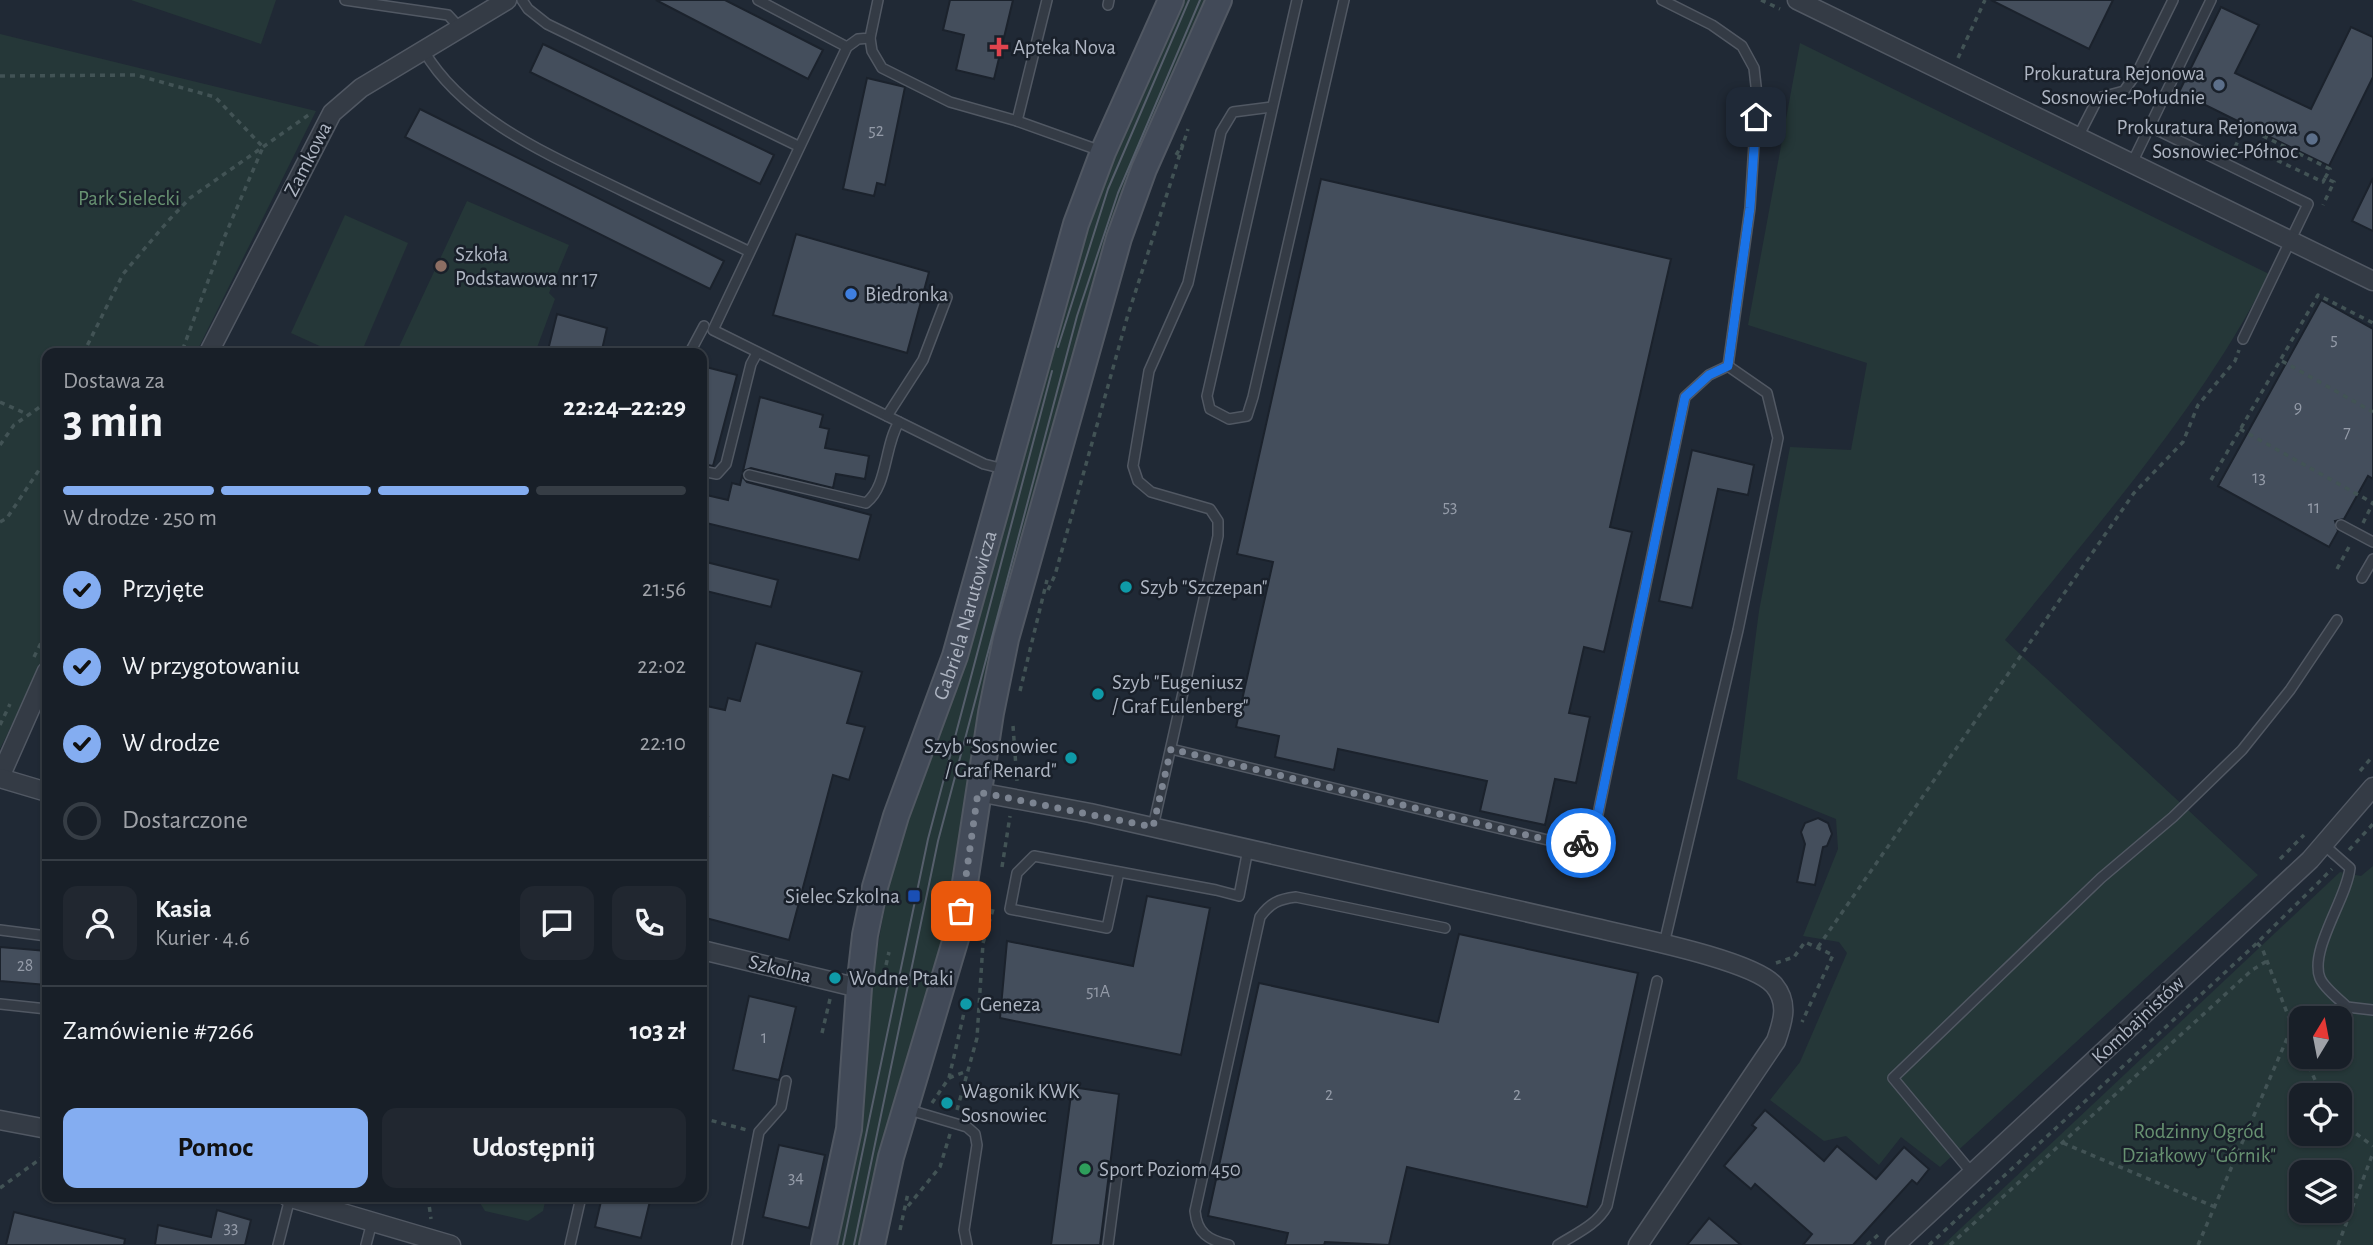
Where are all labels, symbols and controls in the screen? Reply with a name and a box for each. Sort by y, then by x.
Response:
place label: Apteka Nova [1013,37,1116,58]
marker: Apteka Nova [991,39,1007,55]
place label: Prokuratura Rejonowa Sosnowiec-Południe [2023,63,2205,108]
marker: Prokuratura Rejonowa Sosnowiec-Południe [2211,77,2227,93]
pin [1726,87,1786,147]
icon: home [1737,98,1775,136]
place label: Prokuratura Rejonowa Sosnowiec-Północ [2116,117,2298,162]
street label: Zamkowa [280,118,336,199]
house number: 52 [868,122,884,140]
marker: Prokuratura Rejonowa Sosnowiec-Północ [2304,131,2320,147]
park label: Park Sielecki [78,188,180,209]
place label: Szkoła Podstawowa nr 17 [455,244,598,289]
marker: Szkoła Podstawowa nr 17 [433,258,449,274]
place label: Biedronka [865,284,949,305]
marker: Biedronka [843,286,859,302]
house number: 5 [2330,331,2338,349]
text: Dostawa za [63,370,165,393]
text: 22:24–22:29 [563,394,686,420]
text: 3 min [63,399,163,445]
house number: 9 [2294,399,2302,417]
house number: 7 [2343,424,2351,442]
house number: 13 [2252,469,2266,487]
house number: 53 [1443,498,1457,516]
house number: 11 [2308,499,2320,517]
text: W drodze · 250 m [63,507,217,530]
street label: Gabriela Narutowicza [929,528,1000,703]
icon: check [63,571,101,609]
text: Przyjęte [122,576,204,602]
place label: Szyb "Szczepan" [1140,577,1268,598]
text: 21:56 [642,578,686,601]
marker: Szyb "Szczepan" [1118,579,1134,595]
icon: check [63,648,101,686]
text: W przygotowaniu [122,653,300,679]
text: 22:02 [637,655,686,678]
place label: Szyb "Eugeniusz / Graf Eulenberg" [1112,672,1249,717]
marker: Szyb "Eugeniusz / Graf Eulenberg" [1090,686,1106,702]
icon: check [63,725,101,763]
text: W drodze [122,730,220,756]
text: 22:10 [640,732,686,755]
place label: Szyb "Sosnowiec / Graf Renard" [924,736,1057,781]
marker: Szyb "Sosnowiec / Graf Renard" [1063,750,1079,766]
text: Dostarczone [122,807,248,833]
courier [1546,808,1616,878]
icon: bike [1562,824,1600,862]
pin [931,881,991,941]
button: person [63,886,137,960]
button: chat [520,886,594,960]
button: phone [612,886,686,960]
place label: Sielec Szkolna [785,886,900,907]
marker: Sielec Szkolna [906,888,922,904]
icon: bag [942,892,980,930]
text: Kasia [155,896,212,922]
text: Kurier · 4.6 [155,927,250,950]
street label: Szkolna [746,951,814,987]
house number: 28 [17,957,33,975]
place label: Wodne Ptaki [849,968,954,989]
marker: Wodne Ptaki [827,970,843,986]
street label: Kombajnistów [2088,972,2188,1068]
house number: 51A [1086,983,1111,1001]
place label: Geneza [980,994,1041,1015]
marker: Geneza [958,996,974,1012]
north arrow [2289,1006,2352,1069]
map controls [2289,1006,2352,1223]
text: Zamówienie #7266 [63,1018,254,1044]
text: 103 zł [629,1018,686,1044]
house number: 1 [761,1029,767,1047]
place label: Wagonik KWK Sosnowiec [961,1081,1080,1126]
button: locate [2289,1083,2352,1146]
house number: 2 [1325,1086,1333,1104]
house number: 2 [1513,1086,1521,1104]
marker: Wagonik KWK Sosnowiec [939,1095,955,1111]
button: Pomoc [63,1108,368,1188]
button: Udostępnij [382,1108,686,1188]
park label: Rodzinny Ogród Działkowy "Górnik" [2122,1121,2276,1166]
place label: Sport Poziom 450 [1099,1159,1241,1180]
button: layers [2289,1160,2352,1223]
marker: Sport Poziom 450 [1077,1161,1093,1177]
house number: 34 [788,1169,804,1187]
house number: 33 [224,1219,238,1237]

